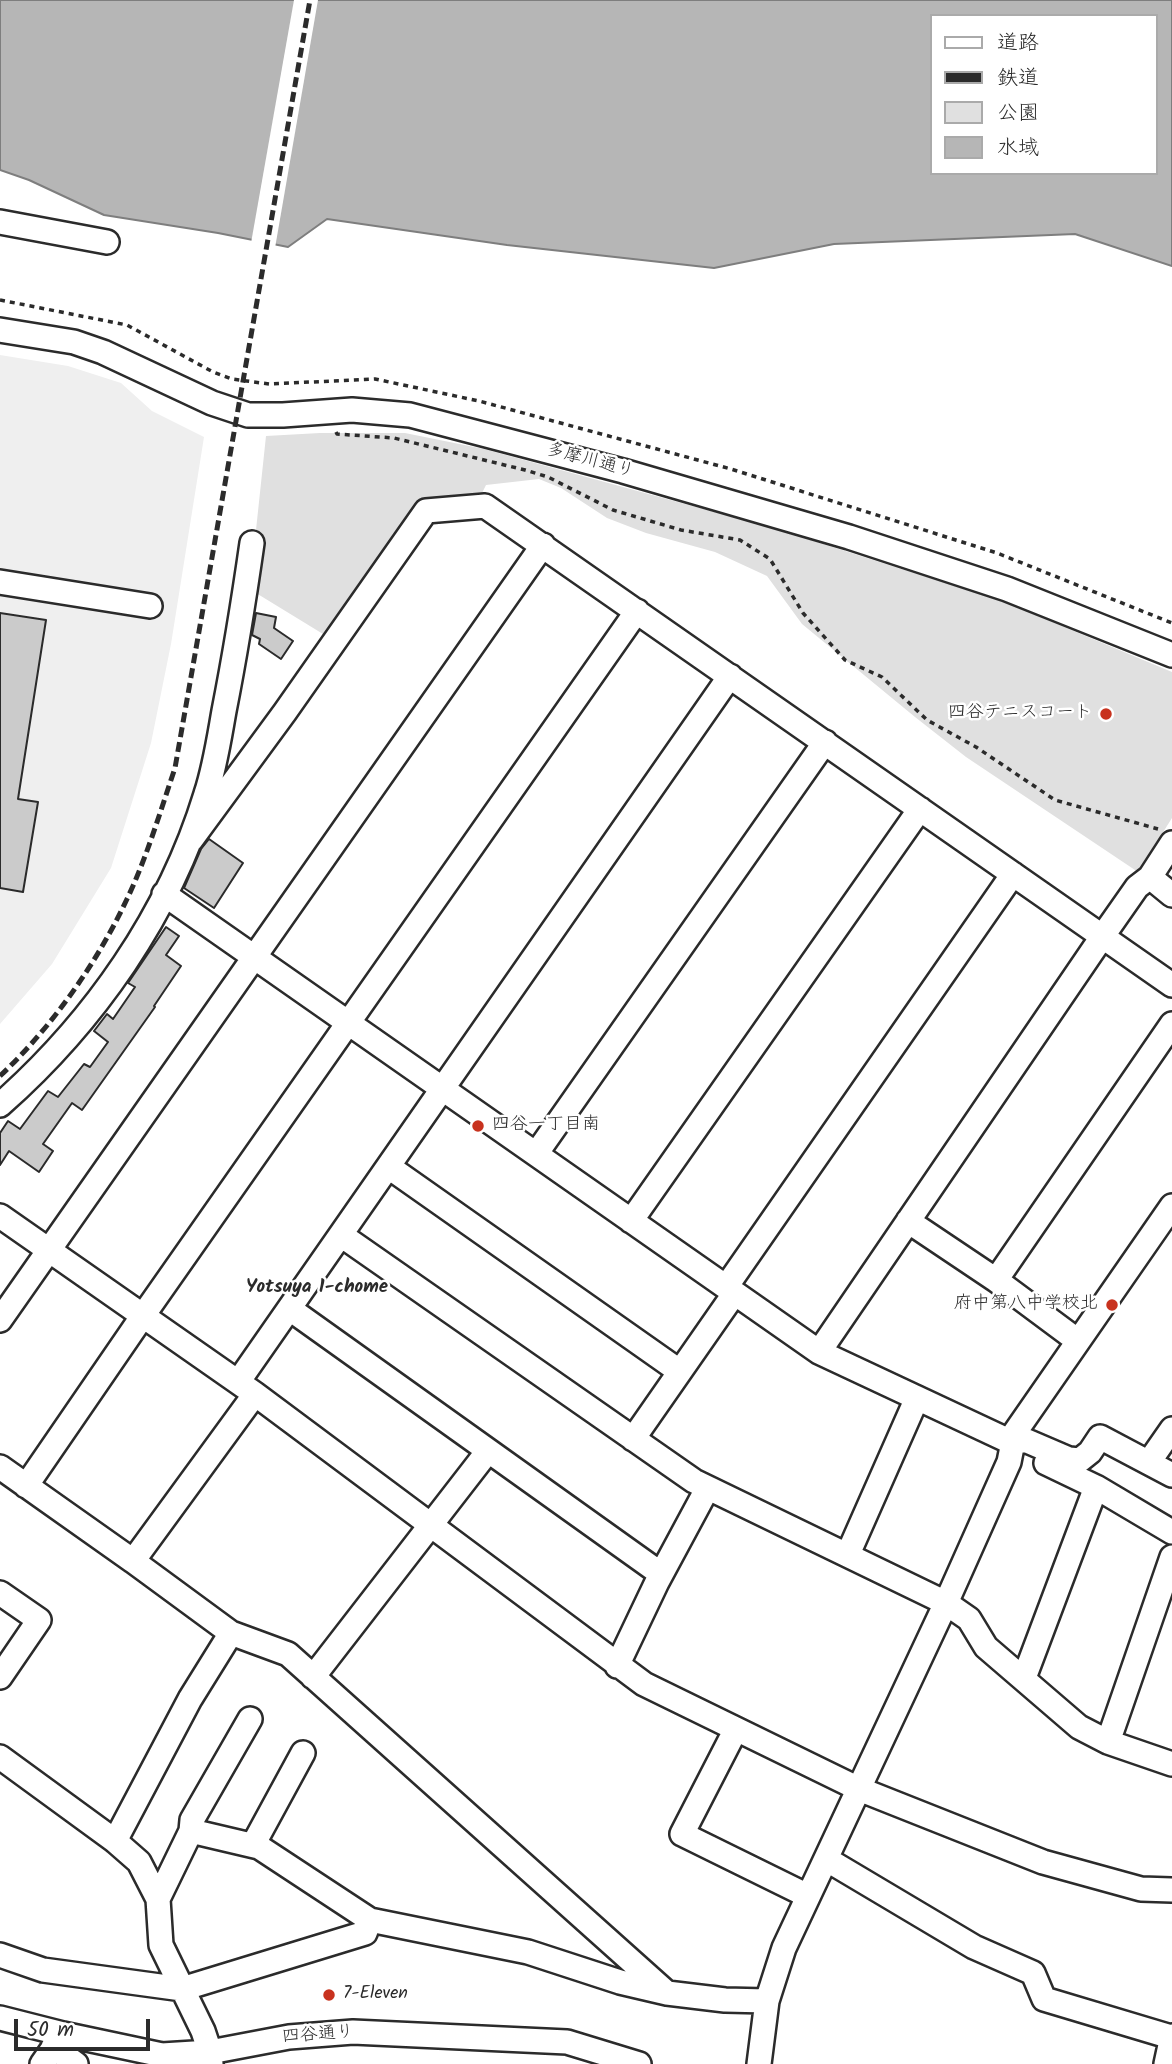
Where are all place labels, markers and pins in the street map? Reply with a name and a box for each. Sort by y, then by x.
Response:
place label: 四谷テニスコート [948,703,1092,725]
marker: 四谷テニスコート [1098,706,1114,722]
place label: 四谷一丁目南 [492,1115,600,1137]
marker: 四谷一丁目南 [470,1118,486,1134]
place label: 府中第八中学校北 [954,1294,1098,1316]
marker: 府中第八中学校北 [1104,1297,1120,1313]
place label: 7-Eleven [343,1984,408,2006]
marker: 7-Eleven [321,1987,337,2003]

